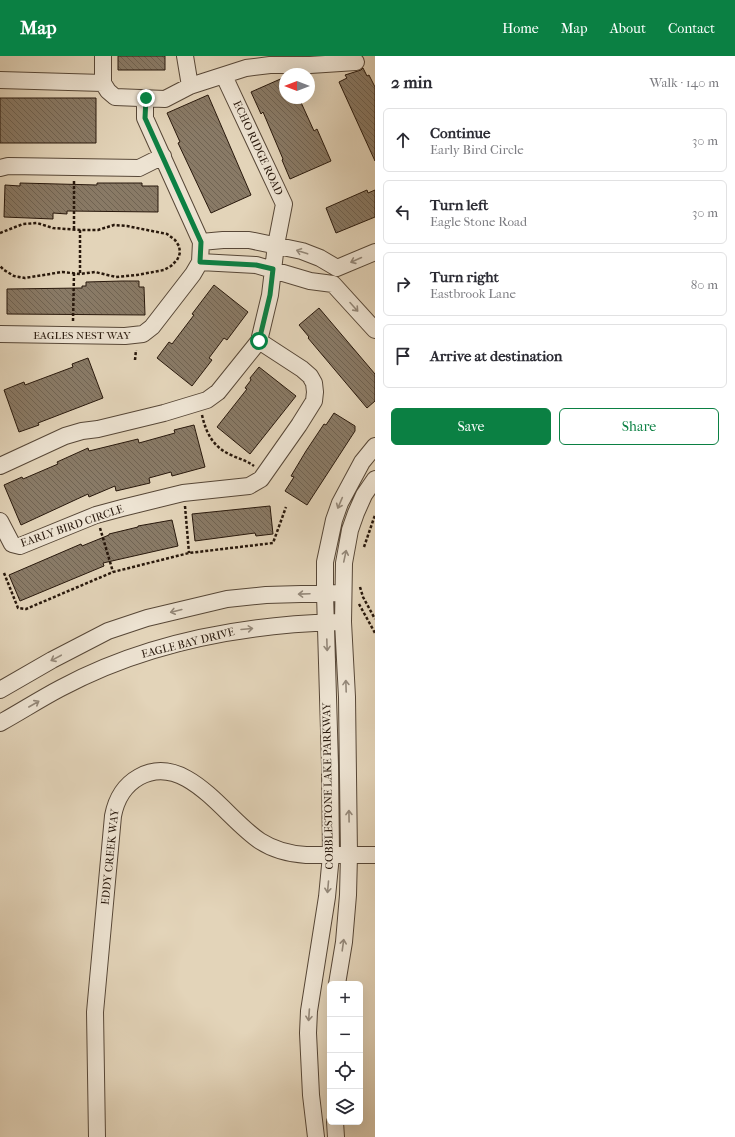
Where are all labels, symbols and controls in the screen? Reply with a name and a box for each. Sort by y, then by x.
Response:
text: Map [20,17,56,39]
text: Home [502,20,539,37]
text: Map [561,20,588,37]
text: About [610,20,646,37]
text: Contact [668,20,715,37]
north arrow [279,68,315,104]
text: 2 min [391,72,432,92]
text: Walk · 140 m [650,75,719,90]
route end [137,89,155,107]
street label: ECHO RIDGE ROAD [230,99,286,197]
text: Continue [430,124,490,142]
icon: ahead [392,129,414,151]
text: 30 m [692,133,718,148]
text: Early Bird Circle [430,142,524,157]
text: Turn left [430,196,488,214]
icon: left [392,201,414,223]
text: 30 m [692,205,718,220]
text: Eagle Stone Road [430,214,527,229]
one-way arrow [296,248,309,255]
one-way arrow [350,257,362,264]
text: Turn right [430,268,499,286]
icon: right [392,273,414,295]
text: 80 m [691,277,718,292]
text: Eastbrook Lane [430,286,516,301]
one-way arrow [350,302,359,312]
street label: EAGLES NEST WAY [33,329,131,342]
route start [250,332,268,350]
icon: arrive [392,345,414,367]
text: Arrive at destination [430,347,562,365]
button: Save [391,408,551,445]
button: Share [559,408,719,445]
one-way arrow [336,497,343,509]
street label: EARLY BIRD CIRCLE [19,502,125,550]
one-way arrow [342,550,350,563]
one-way arrow [298,590,311,598]
one-way arrow [169,607,182,615]
street label: EAGLE BAY DRIVE [140,625,236,661]
one-way arrow [240,625,253,633]
one-way arrow [323,638,330,651]
one-way arrow [50,655,62,663]
one-way arrow [343,680,350,693]
one-way arrow [28,699,40,707]
street label: COBBLESTONE LAKE PARKWAY [320,702,336,870]
street label: EDDY CREEK WAY [98,808,122,906]
one-way arrow [345,810,352,823]
one-way arrow [325,880,332,893]
one-way arrow [339,939,347,952]
map controls [327,981,363,1125]
button: + [327,981,363,1017]
one-way arrow [306,1008,313,1021]
button: − [327,1017,363,1053]
button: locate [327,1053,363,1089]
button: layers [327,1089,363,1125]

